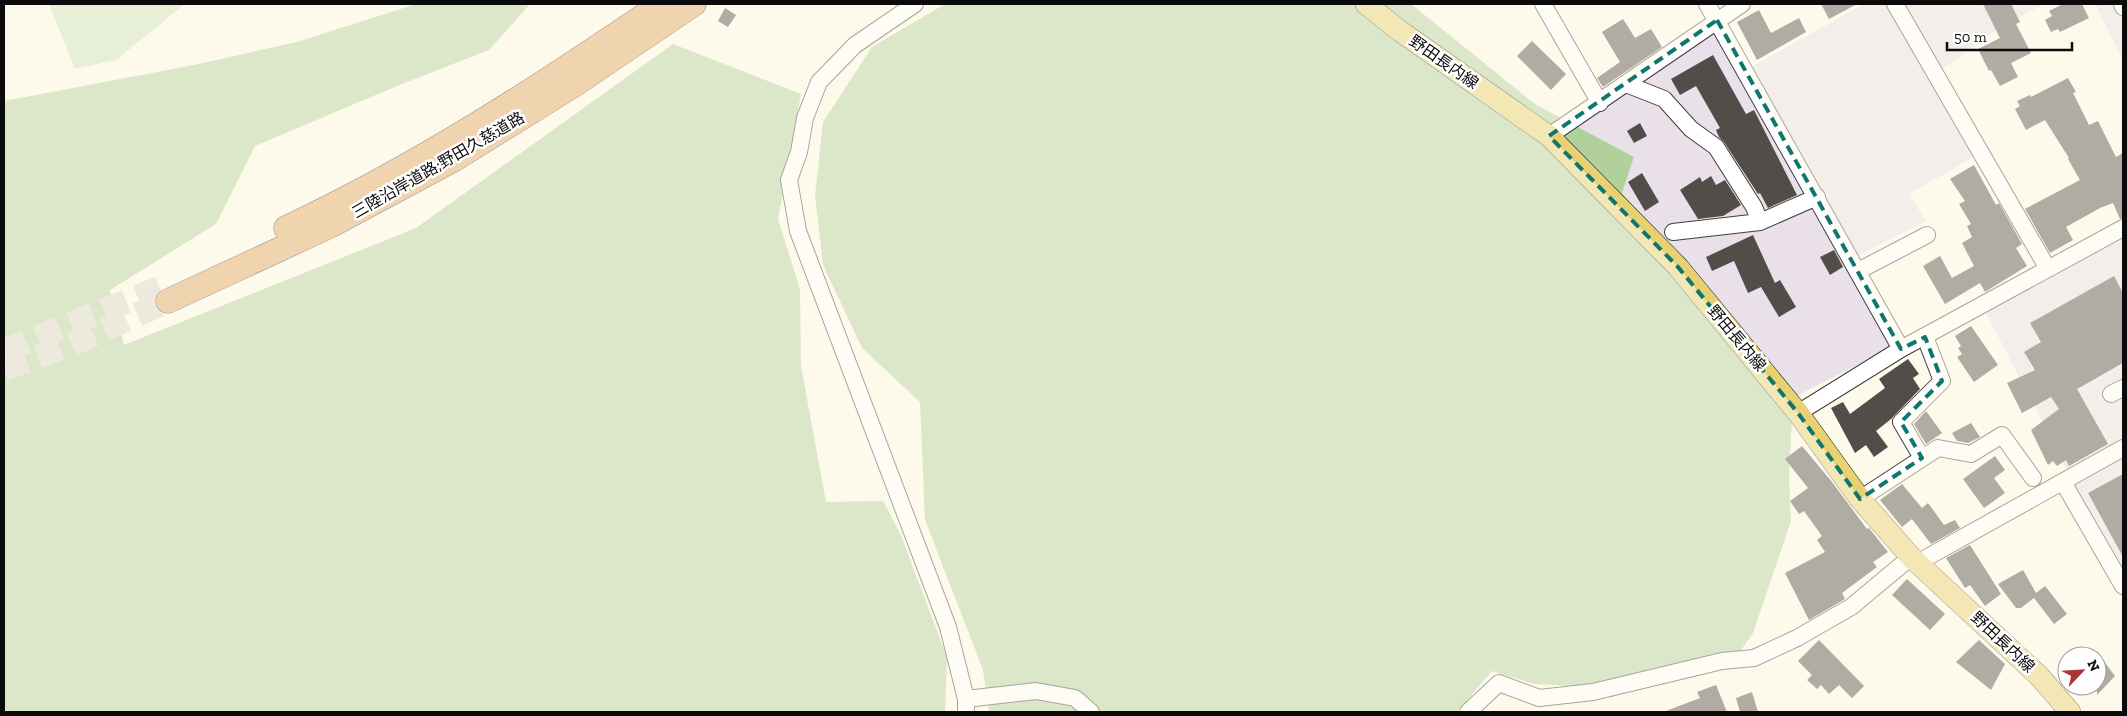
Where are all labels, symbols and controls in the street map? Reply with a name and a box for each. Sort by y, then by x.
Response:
scale bar [1947,20,2072,52]
text: 50 m [1954,28,1987,46]
street label: 野田長内線 [1406,31,1482,93]
street label: 三陸沿岸道路;野田久慈道路 [348,108,528,222]
street label: 野田長内線 [1704,301,1770,375]
street label: 野田長内線 [1967,608,2039,676]
north arrow [2057,646,2107,696]
text: N [2083,657,2103,674]

